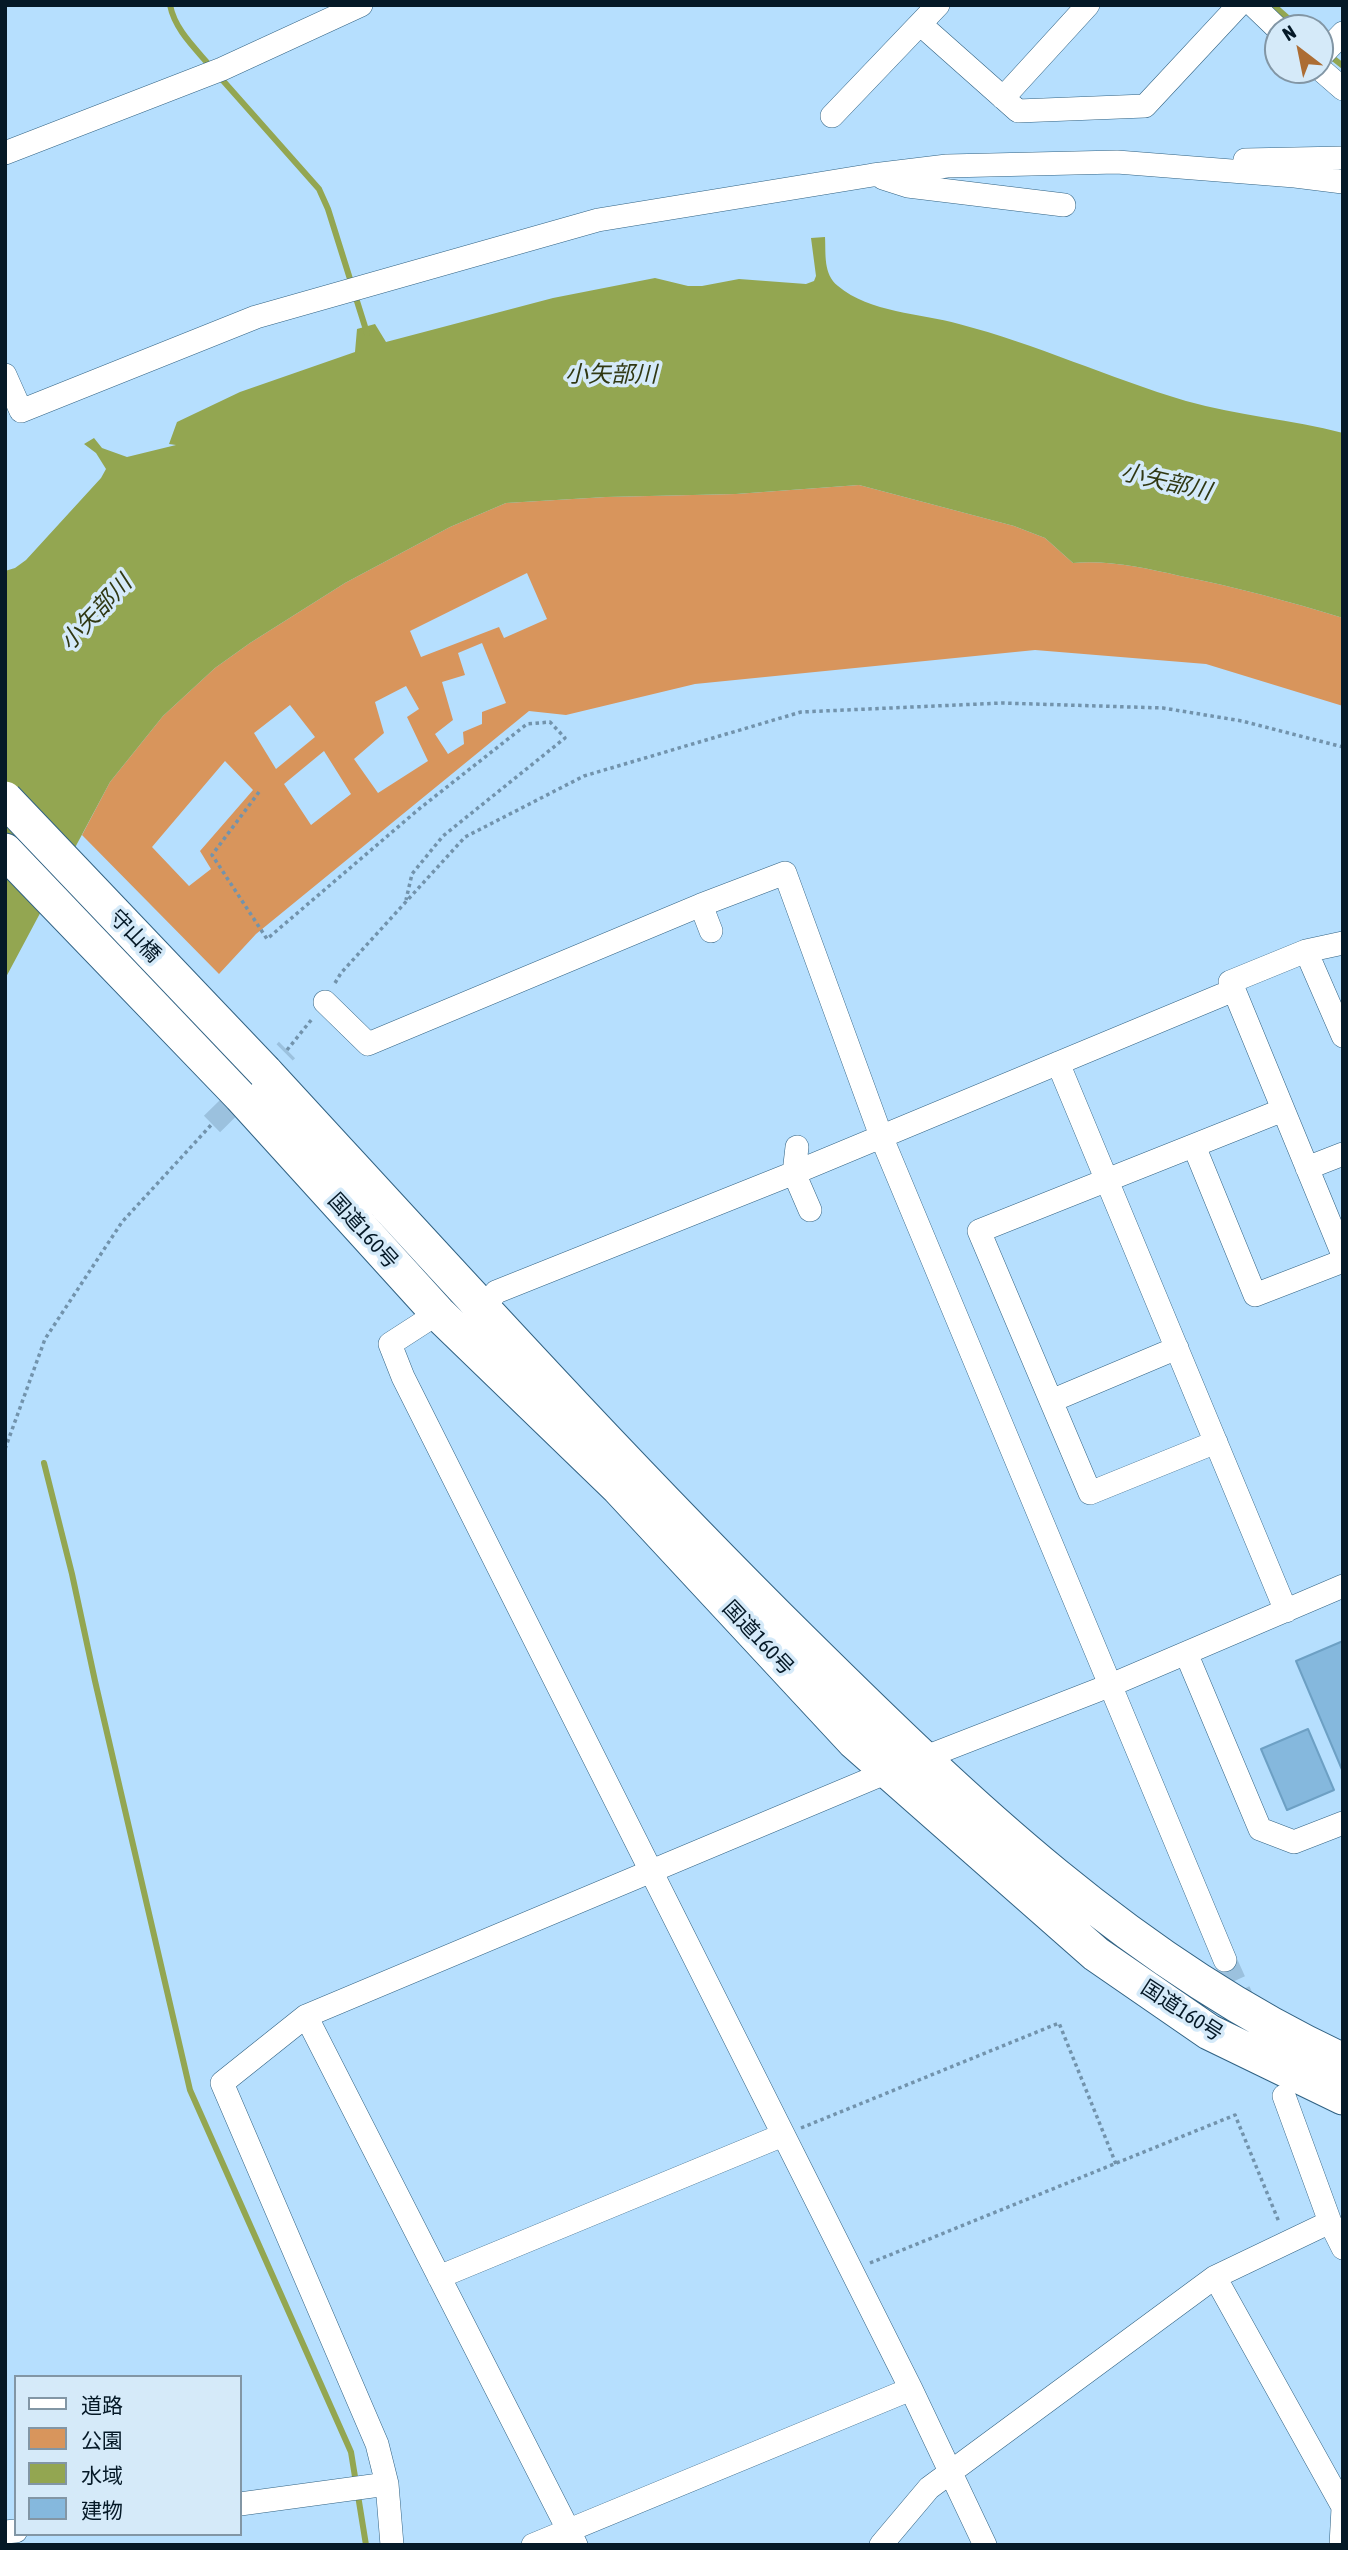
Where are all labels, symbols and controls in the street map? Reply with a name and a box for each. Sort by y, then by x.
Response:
north arrow [1264,14,1334,84]
text: N [1278,21,1300,45]
water label: 小矢部川 [565,361,657,389]
water label: 小矢部川 [1118,458,1214,506]
water label: 小矢部川 [55,570,137,656]
street label: 守山橋 [104,905,166,967]
street label: 国道160号 [323,1188,403,1274]
street label: 国道160号 [717,1596,799,1680]
street label: 国道160号 [1136,1975,1228,2047]
legend [14,2375,242,2536]
text: 道路 [81,2393,123,2417]
text: 公園 [81,2428,123,2452]
text: 水域 [81,2463,123,2487]
text: 建物 [81,2498,123,2522]

